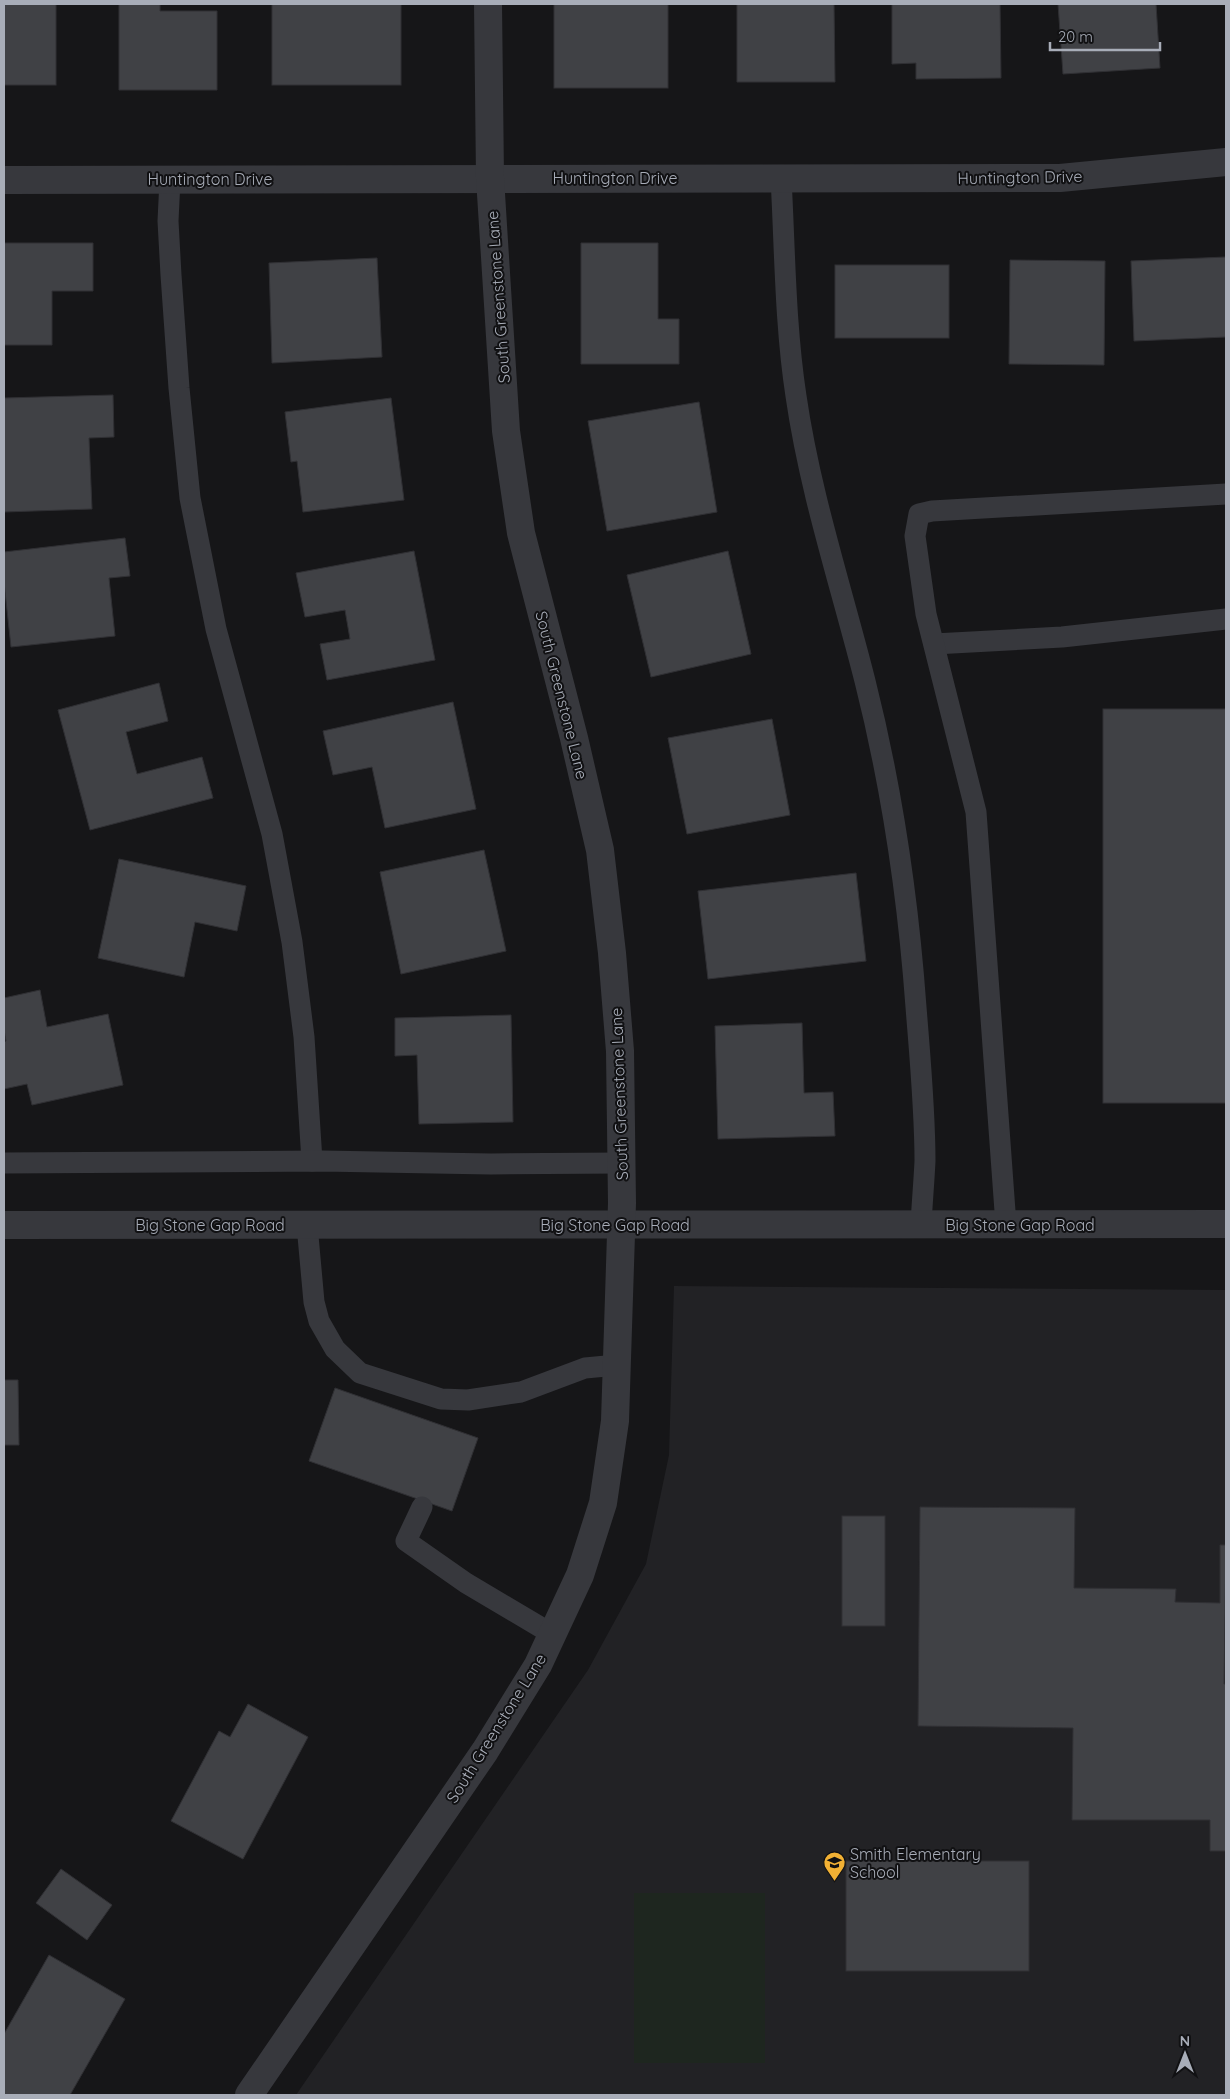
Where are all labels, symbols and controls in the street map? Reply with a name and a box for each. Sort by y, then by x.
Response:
scale bar [1050,20,1160,52]
text: 20 m [1058,27,1093,46]
street label: Huntington Drive [957,166,1083,188]
street label: Huntington Drive [552,168,678,188]
street label: Huntington Drive [147,169,273,189]
street label: South Greenstone Lane [482,210,514,384]
street label: South Greenstone Lane [531,609,593,781]
street label: South Greenstone Lane [606,1007,632,1181]
street label: Big Stone Gap Road [135,1215,285,1235]
street label: Big Stone Gap Road [540,1215,690,1235]
street label: Big Stone Gap Road [945,1215,1095,1235]
street label: South Greenstone Lane [442,1650,550,1806]
place label: Smith Elementary School [850,1844,981,1882]
school or university icon: Smith Elementary School [822,1851,846,1882]
north arrow [1160,2029,1210,2079]
text: N [1180,2032,1190,2050]

